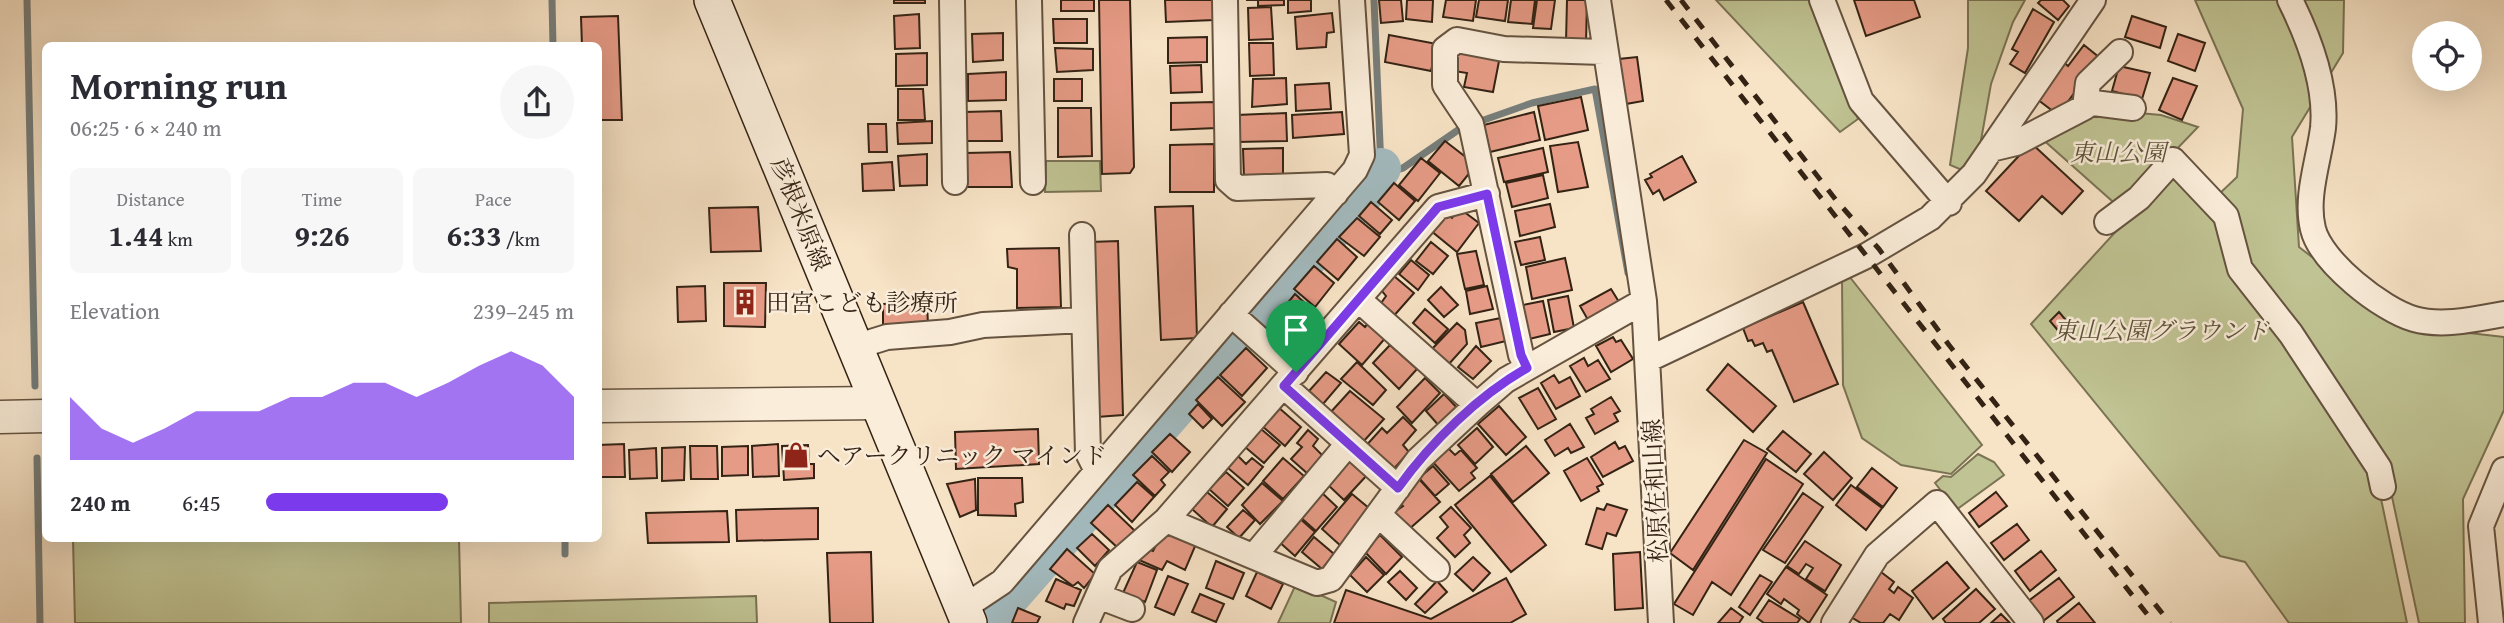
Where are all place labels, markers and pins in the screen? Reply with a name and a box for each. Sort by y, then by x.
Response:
place label: 田宮こども診療所 [766,285,958,320]
building icon: 田宮こども診療所 [730,287,760,317]
pin [1266,300,1326,372]
place label: ヘアークリニック マインド [817,438,1107,473]
shop icon: ヘアークリニック マインド [781,440,811,470]

